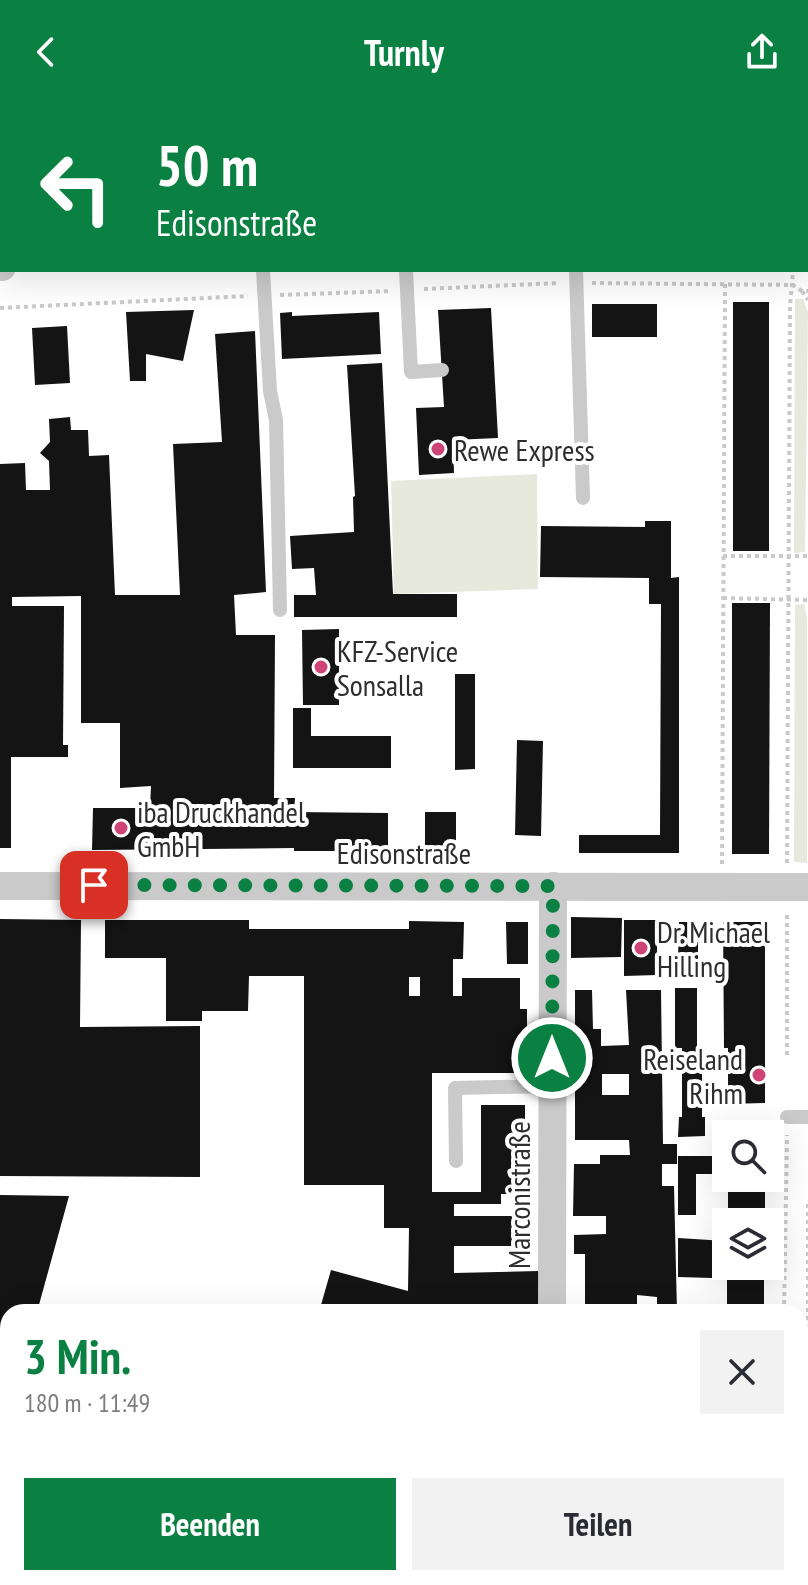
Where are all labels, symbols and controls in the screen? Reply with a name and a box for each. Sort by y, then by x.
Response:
text: Turnly [364,29,444,76]
icon: back [24,30,68,74]
icon: share [740,30,784,74]
text: 50 m [156,129,258,201]
icon: left [24,136,128,240]
text: Edisonstraße [156,199,317,246]
place label: Rewe Express [454,430,595,469]
marker: Rewe Express [429,440,447,458]
place label: KFZ-Service Sonsalla [337,631,458,704]
marker: KFZ-Service Sonsalla [312,658,330,676]
place label: iba Druckhandel GmbH [137,792,305,865]
marker: iba Druckhandel GmbH [112,819,130,837]
street label: Edisonstraße [337,833,471,872]
pin [60,851,128,919]
icon: arrive [72,863,116,907]
place label: Dr. Michael Hilling [657,912,770,985]
marker: Dr. Michael Hilling [632,939,650,957]
position arrow [510,1016,594,1100]
place label: Reiseland Rihm [643,1039,743,1112]
marker: Reiseland Rihm [750,1066,768,1084]
map controls [712,1120,784,1280]
button: search [712,1120,784,1192]
street label: Marconistraße [499,1121,538,1269]
button: layers [712,1208,784,1280]
text: 3 Min. [24,1325,131,1387]
button: close [700,1330,784,1414]
text: 180 m · 11:49 [24,1386,150,1419]
button: Beenden [24,1478,396,1570]
button: Teilen [412,1478,784,1570]

